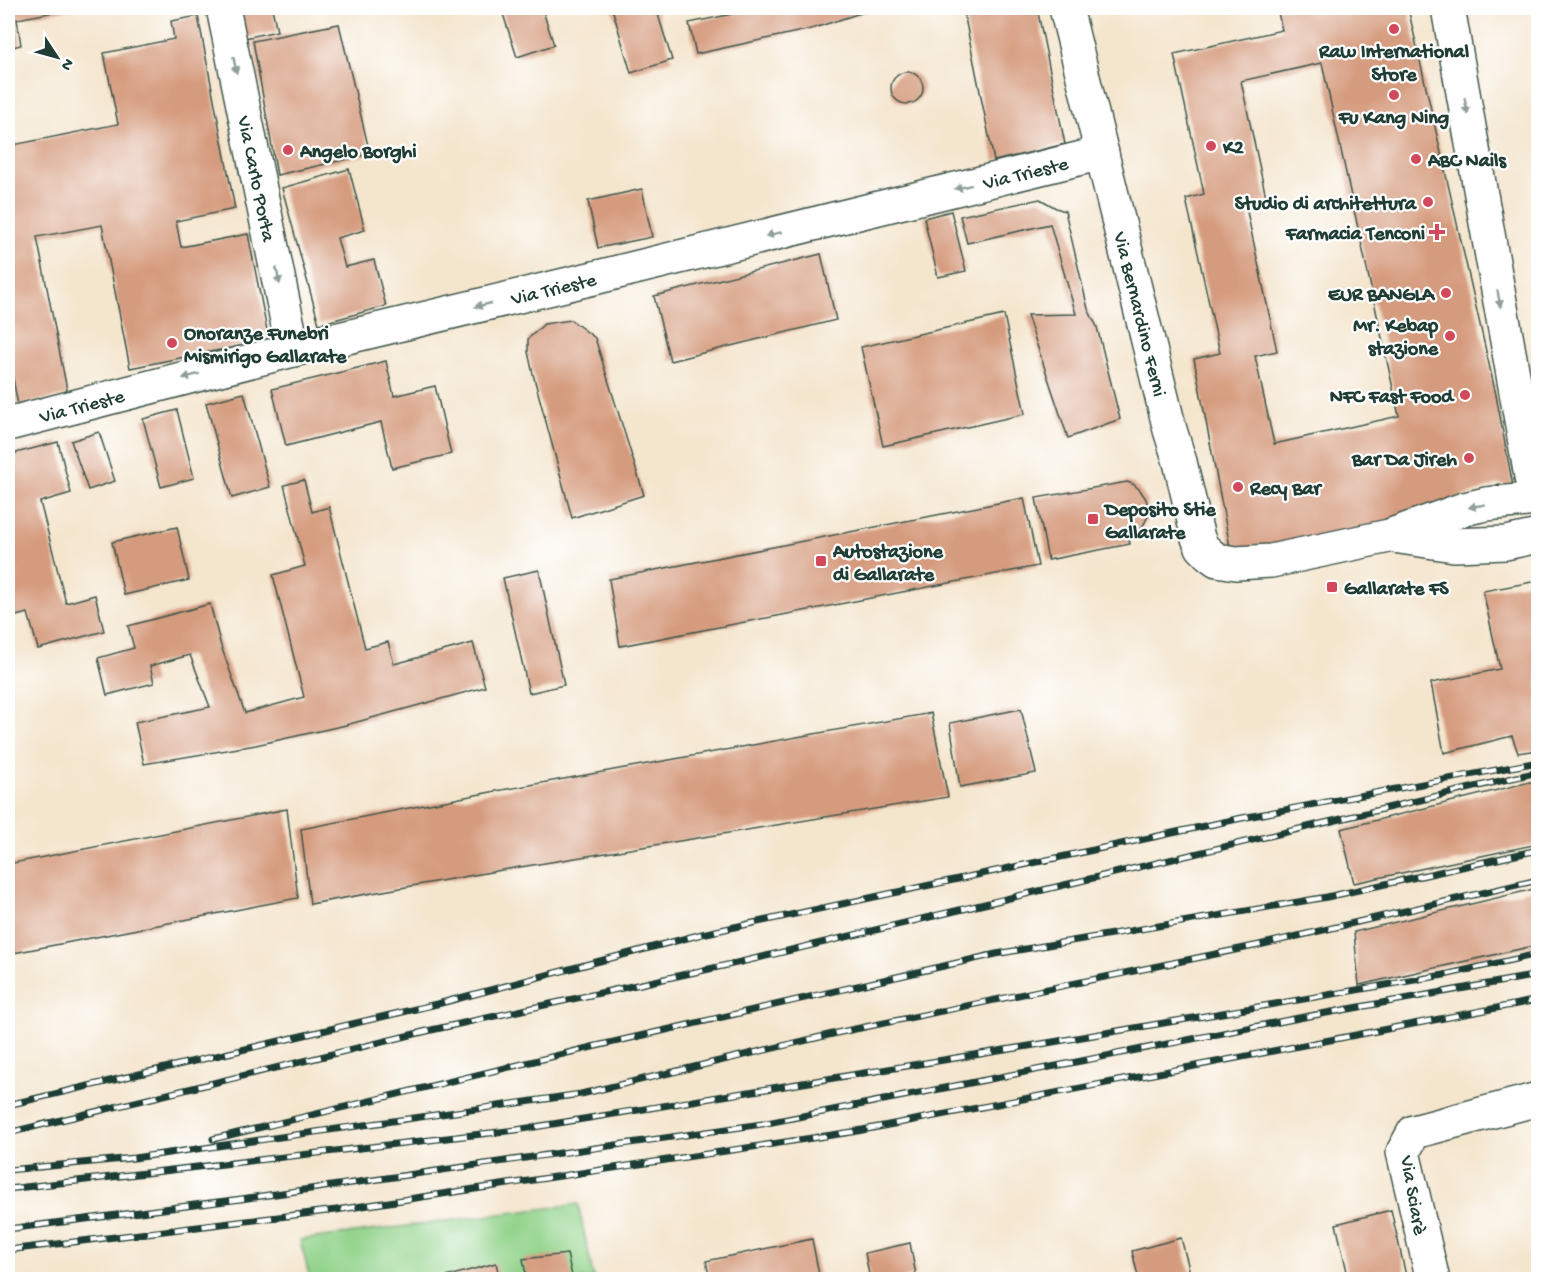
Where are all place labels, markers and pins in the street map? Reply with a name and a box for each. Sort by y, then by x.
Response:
marker: Raw International Store [1387,22,1401,36]
place label: Raw International Store [1318,42,1470,88]
marker: Fu Kang Ning [1387,88,1401,102]
place label: Fu Kang Ning [1338,108,1449,131]
place label: K2 [1222,138,1244,161]
marker: K2 [1204,139,1218,153]
place label: Angelo Borghi [299,142,417,165]
marker: Angelo Borghi [281,143,295,157]
place label: ABC Nails [1427,151,1507,174]
marker: ABC Nails [1409,152,1423,166]
place label: Studio di architettura [1235,194,1417,217]
marker: Studio di architettura [1421,195,1435,209]
place label: Farmacia Tenconi [1285,224,1425,247]
marker: Farmacia Tenconi [1430,225,1444,239]
place label: EUR BANGLA [1328,285,1436,308]
marker: EUR BANGLA [1439,286,1453,300]
place label: Mr. Kebap stazione [1353,316,1439,362]
place label: Onoranze Funebri Mismirigo Gallarate [184,324,347,370]
marker: Mr. Kebap stazione [1443,329,1457,343]
marker: Onoranze Funebri Mismirigo Gallarate [165,336,179,350]
place label: NFC Fast Food [1330,387,1455,410]
marker: NFC Fast Food [1458,388,1472,402]
place label: Bar Da Jireh [1351,450,1457,473]
marker: Bar Da Jireh [1462,451,1476,465]
place label: Recy Bar [1249,479,1323,502]
marker: Recy Bar [1231,480,1245,494]
place label: Deposito Stie Gallarate [1103,500,1216,546]
marker: Deposito Stie Gallarate [1086,512,1100,526]
place label: Autostazione di Gallarate [832,542,943,588]
marker: Autostazione di Gallarate [814,554,828,568]
place label: Gallarate FS [1344,579,1449,602]
marker: Gallarate FS [1325,580,1339,594]

